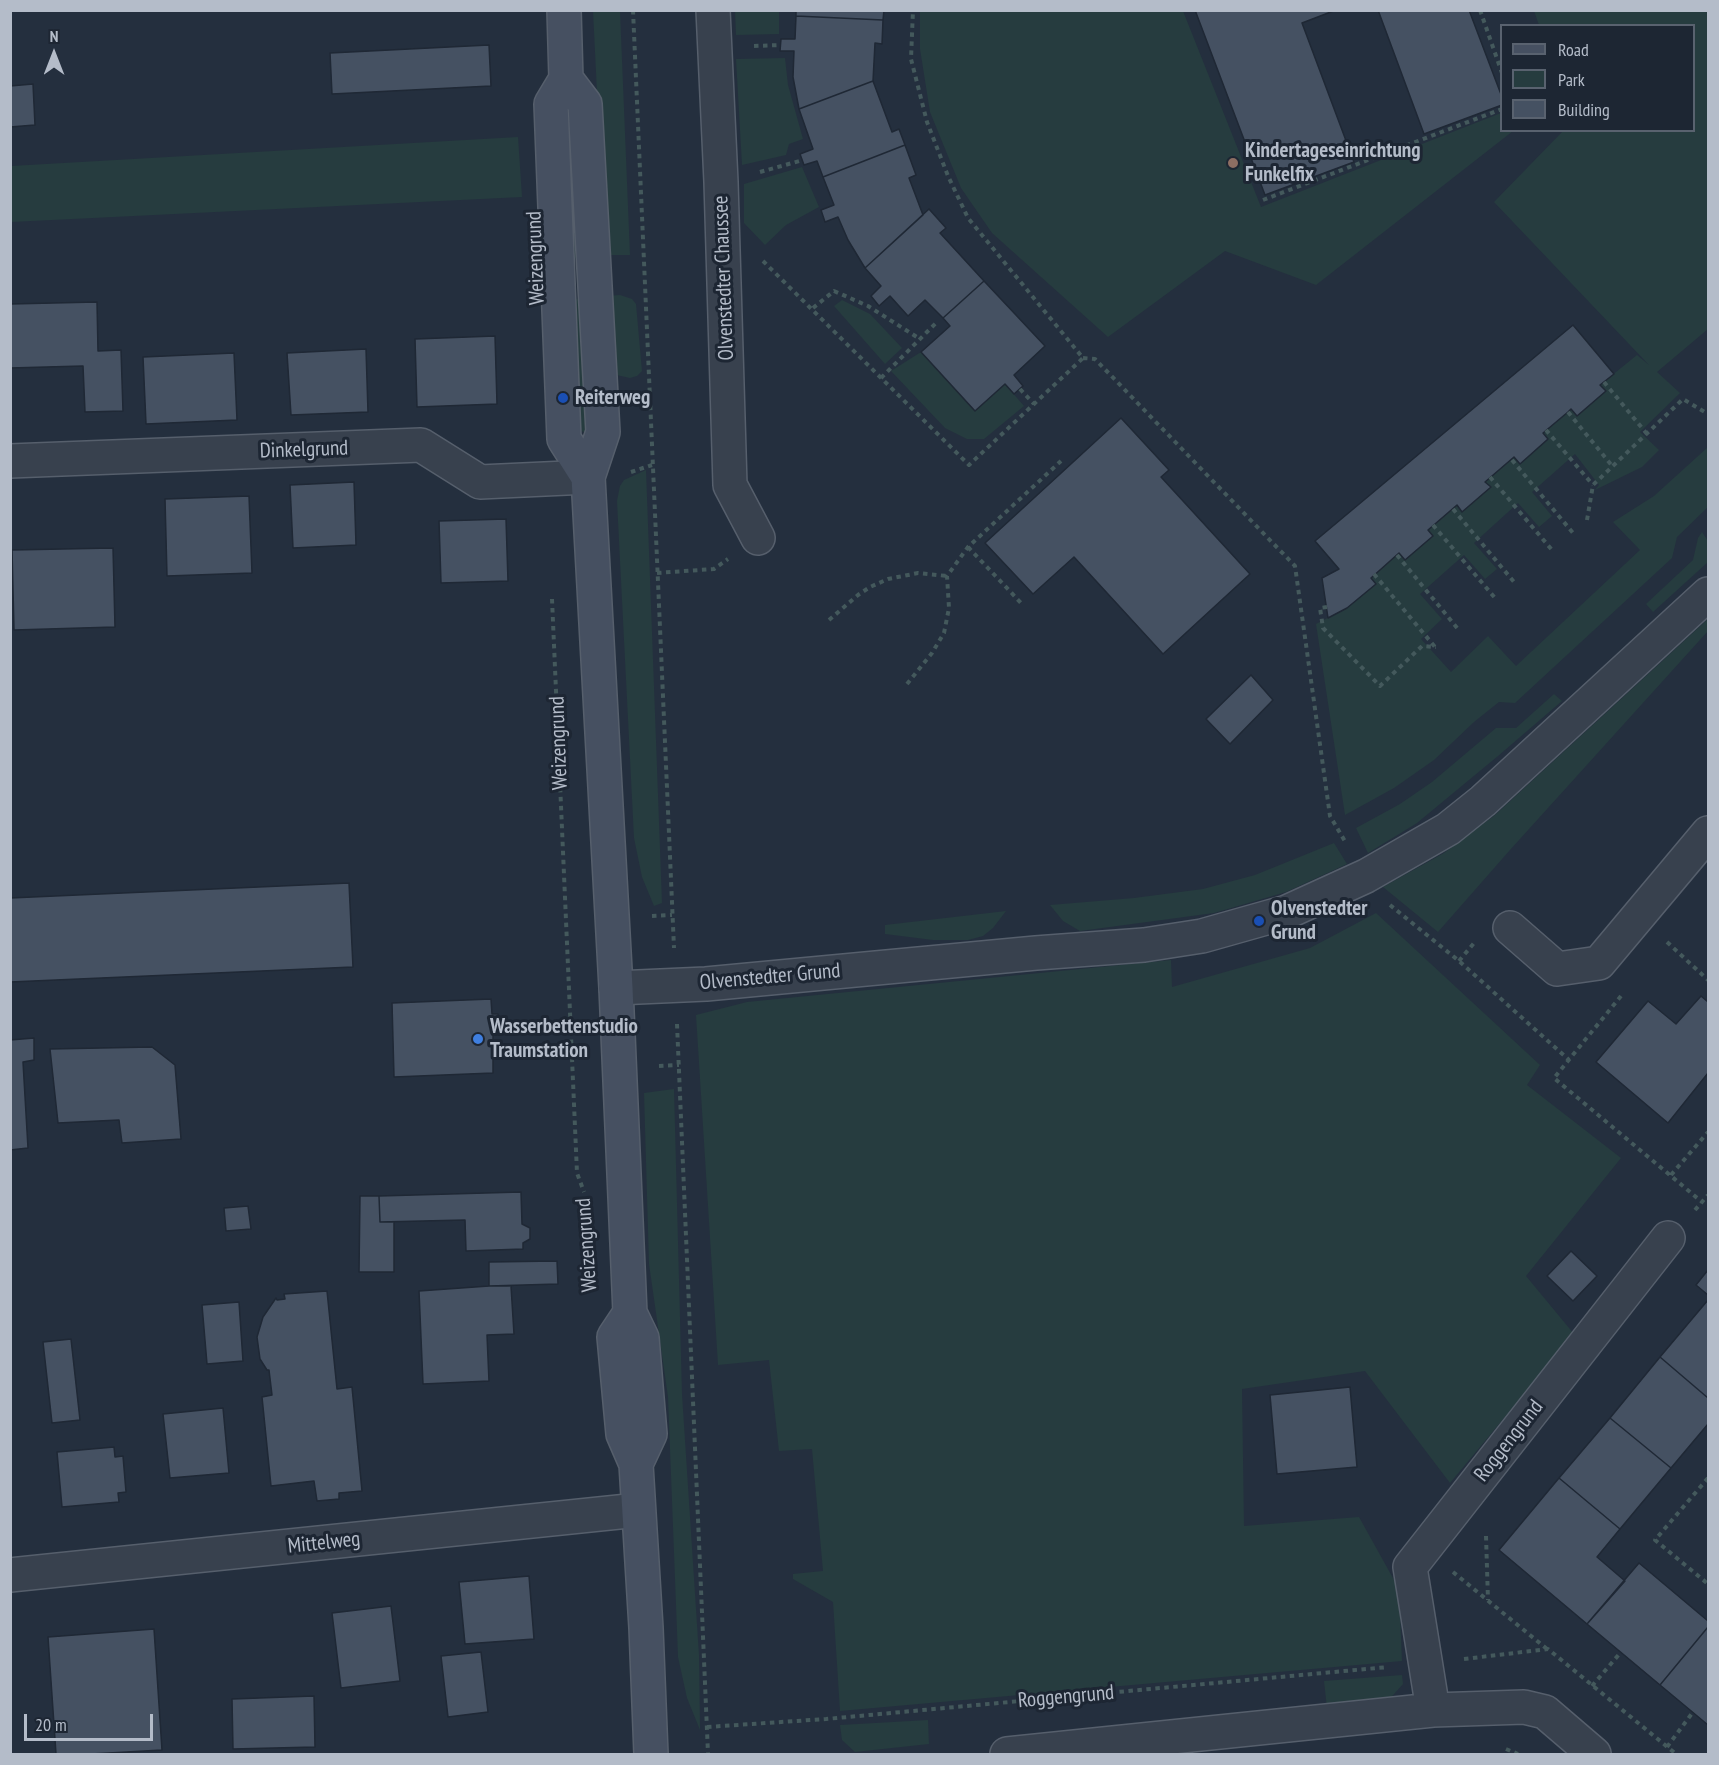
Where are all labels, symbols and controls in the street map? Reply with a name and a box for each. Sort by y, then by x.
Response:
north arrow [24,24,84,84]
legend [1500,24,1695,132]
text: N [50,26,58,46]
text: Road [1558,38,1589,61]
text: Park [1558,68,1585,91]
text: Building [1558,98,1610,121]
place label: Kindertageseinrichtung Funkelfix [1245,138,1420,188]
marker: Kindertageseinrichtung Funkelfix [1226,156,1240,170]
street label: Olvenstedter Chaussee [709,195,739,361]
street label: Weizengrund [522,211,550,305]
place label: Reiterweg [575,385,650,411]
marker: Reiterweg [556,391,570,405]
street label: Dinkelgrund [259,436,349,464]
street label: Weizengrund [545,696,573,790]
place label: Olvenstedter Grund [1271,896,1367,946]
marker: Olvenstedter Grund [1252,914,1266,928]
street label: Olvenstedter Grund [699,958,841,996]
place label: Wasserbettenstudio Traumstation [490,1014,638,1064]
marker: Wasserbettenstudio Traumstation [471,1032,485,1046]
street label: Weizengrund [571,1197,603,1293]
street label: Roggengrund [1469,1395,1549,1487]
street label: Mittelweg [287,1527,361,1559]
street label: Roggengrund [1017,1680,1115,1714]
scale bar [27,1702,156,1740]
text: 20 m [35,1713,67,1736]

